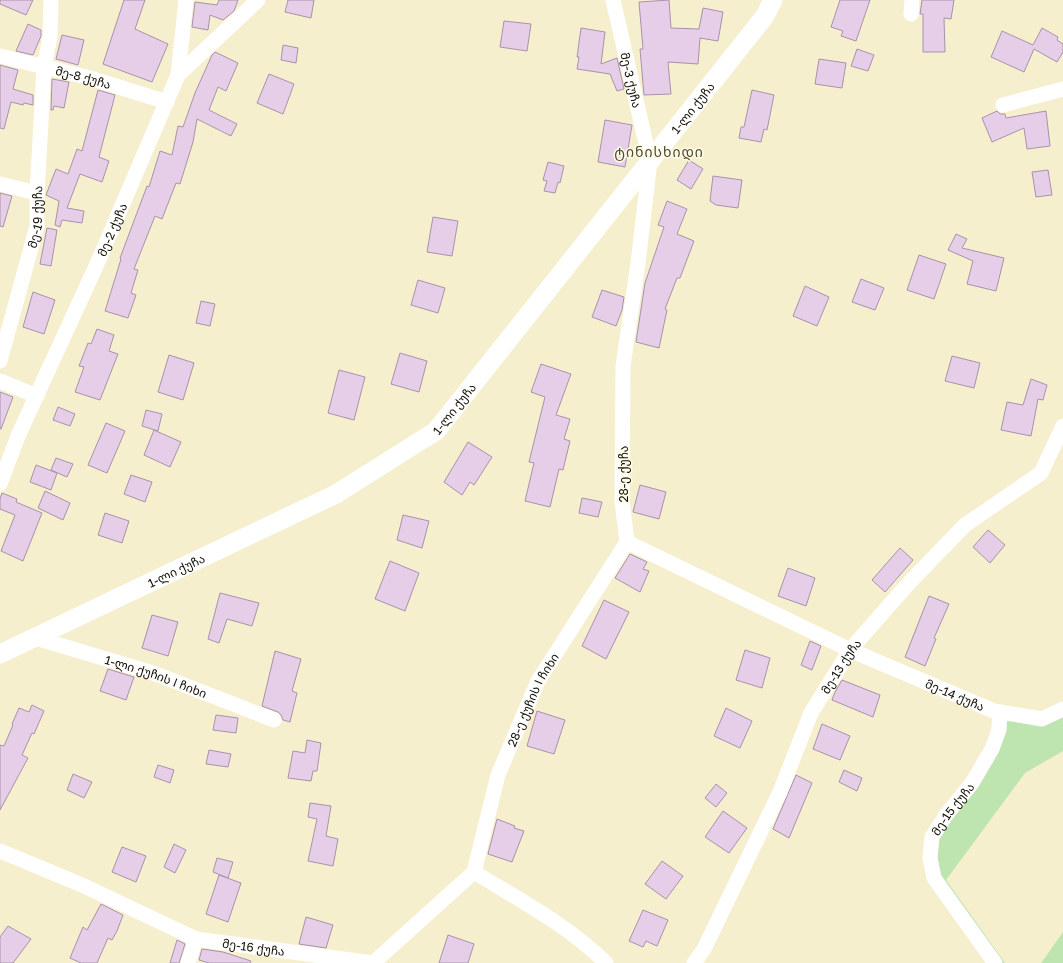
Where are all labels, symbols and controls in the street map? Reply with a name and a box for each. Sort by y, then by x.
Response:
street label: მე-3 ქუჩა [618,51,645,109]
street label: მე-8 ქუჩა [54,62,113,92]
street label: 1-ლი ქუჩა [667,79,717,136]
district label: ტინისხიდი [614,143,704,161]
street label: მე-19 ქუჩა [24,185,45,250]
street label: მე-2 ქუჩა [94,201,130,259]
street label: 1-ლი ქუჩა [429,380,479,437]
street label: 28-ე ქუჩა [616,446,631,502]
street label: 1-ლი ქუჩა [145,550,207,590]
street label: მე-13 ქუჩა [817,636,864,696]
street label: 28-ე ქუჩის I ჩიხი [504,650,562,749]
street label: 1-ლი ქუჩის I ჩიხი [103,652,209,701]
street label: მე-14 ქუჩა [923,675,987,714]
street label: მე-15 ქუჩა [928,779,977,838]
street label: მე-16 ქუჩა [221,935,286,958]

